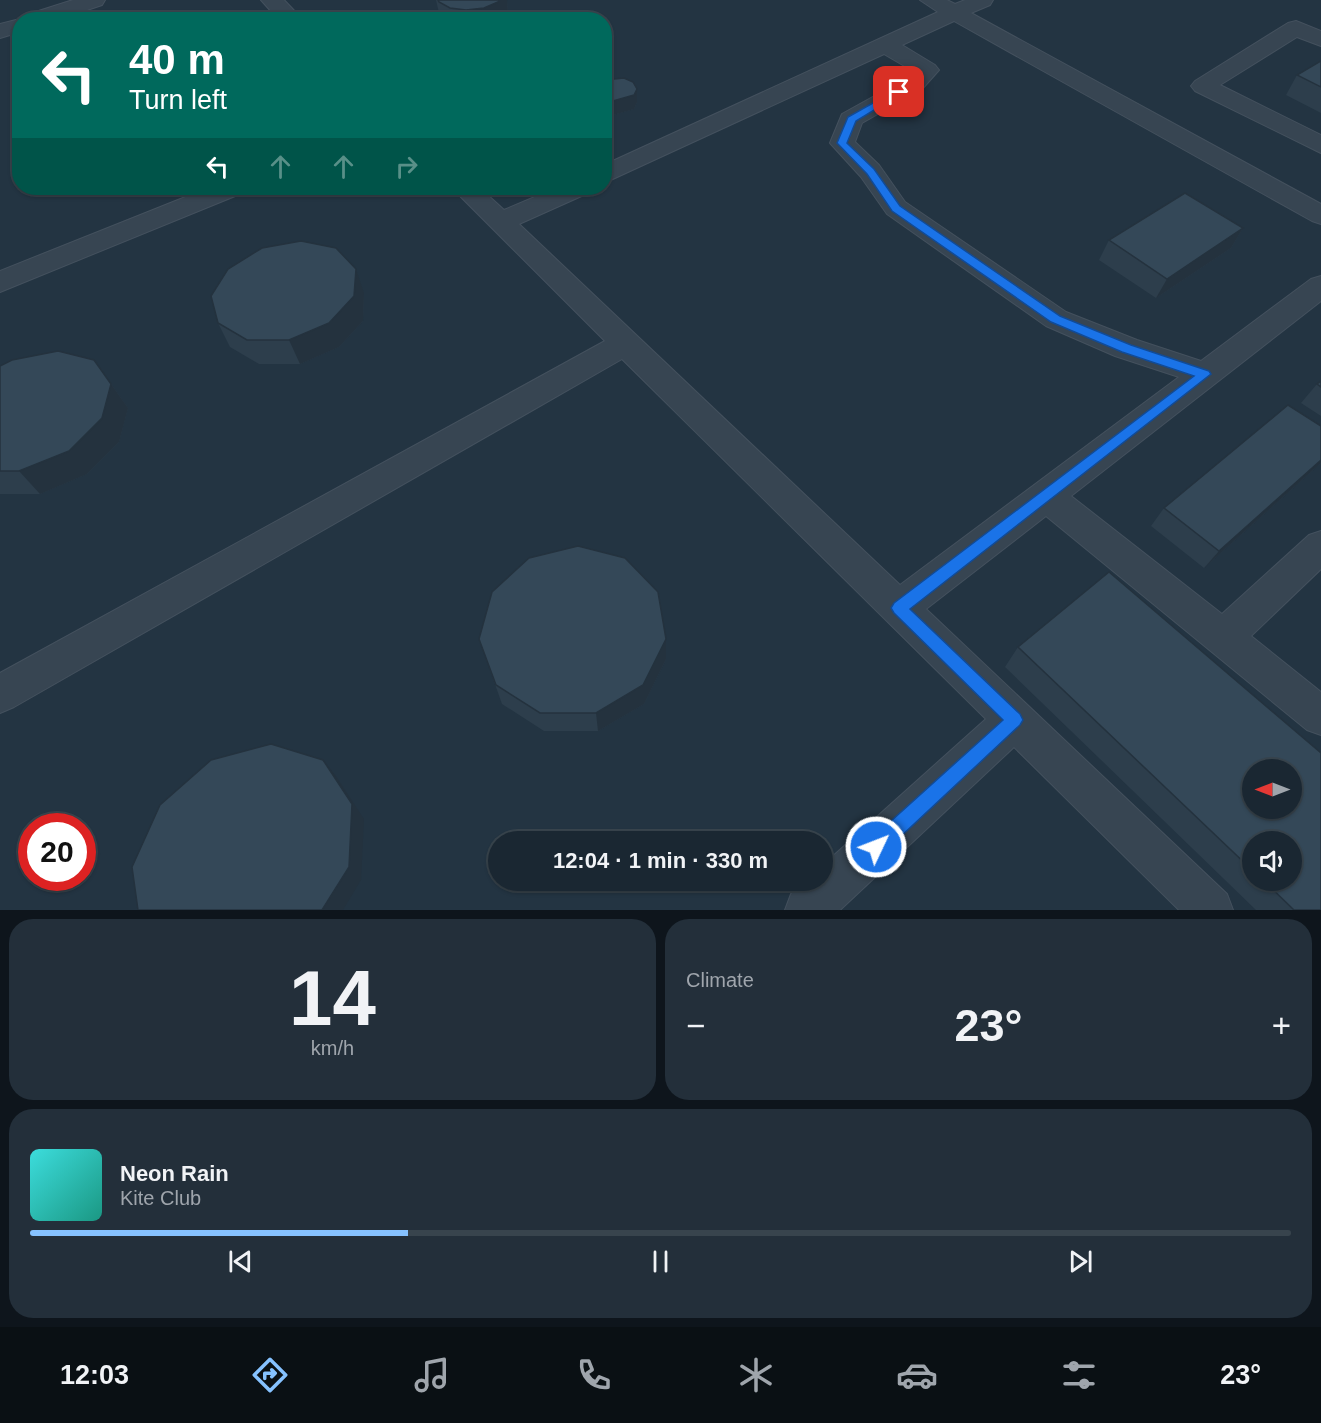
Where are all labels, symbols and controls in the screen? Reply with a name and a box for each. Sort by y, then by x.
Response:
icon: left [30,36,108,114]
text: 40 m [129,36,225,83]
pin [873,66,924,117]
icon: arrive [882,75,915,108]
text: Turn left [129,85,227,115]
icon: left [201,150,234,183]
icon: ahead [264,150,297,183]
icon: ahead [327,150,360,183]
icon: right [390,150,423,183]
north arrow [1242,759,1302,819]
map controls [1242,759,1302,891]
speed limit sign: 20 [18,813,96,891]
position arrow [844,815,908,879]
button: sound [1242,831,1302,891]
text: 12:04 · 1 min · 330 m [553,848,768,873]
text: 14 [289,954,376,1042]
text: Climate [686,969,754,991]
text: 23° [954,1000,1023,1051]
text: − [686,1007,705,1044]
text: + [1272,1007,1291,1044]
text: km/h [311,1037,354,1059]
text: Neon Rain [120,1161,229,1186]
text: Kite Club [120,1187,201,1209]
icon: previous [224,1245,257,1278]
icon: pause [644,1245,677,1278]
icon: next [1064,1245,1097,1278]
icon: directions [249,1354,291,1396]
icon: music [411,1354,453,1396]
icon: phone [573,1354,615,1396]
icon: climate [735,1354,777,1396]
icon: car [896,1354,938,1396]
icon: filters [1058,1354,1100,1396]
text: 12:03 [60,1360,129,1390]
text: 23° [1220,1360,1261,1390]

